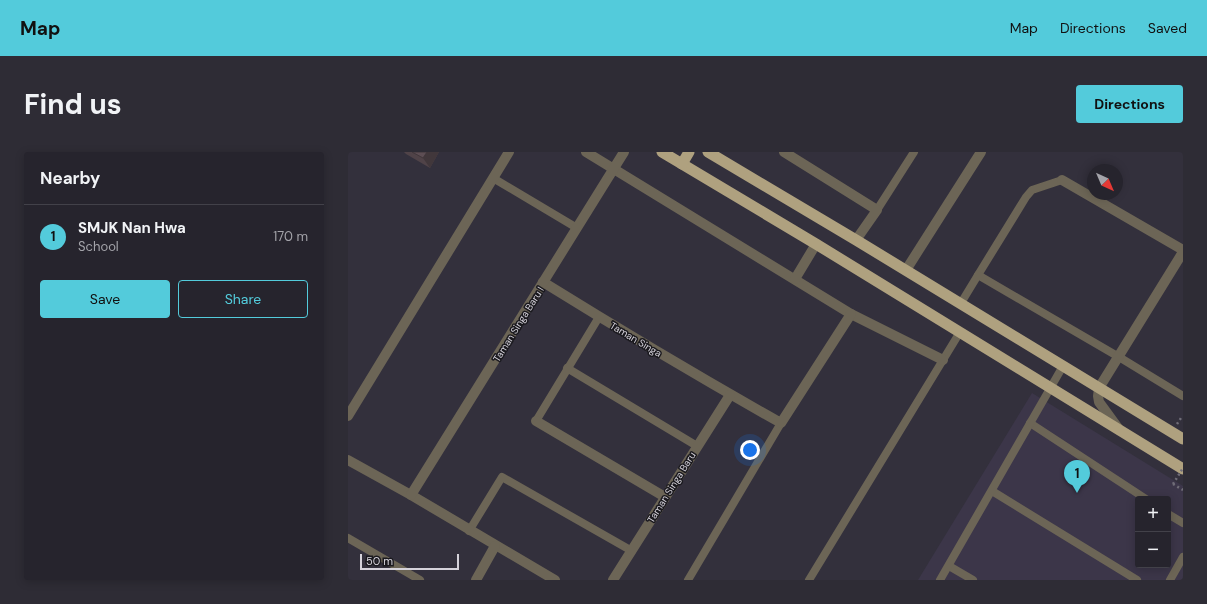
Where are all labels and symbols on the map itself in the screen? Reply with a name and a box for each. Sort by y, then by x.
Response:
north arrow [1087,164,1123,200]
street label: Taman Singa Baru I [490,284,547,364]
street label: Taman Singa [608,319,664,360]
your location [740,440,760,460]
street label: Taman Singa Baru [644,449,699,525]
pin: 1 [1064,460,1090,493]
scale bar [360,552,459,571]

